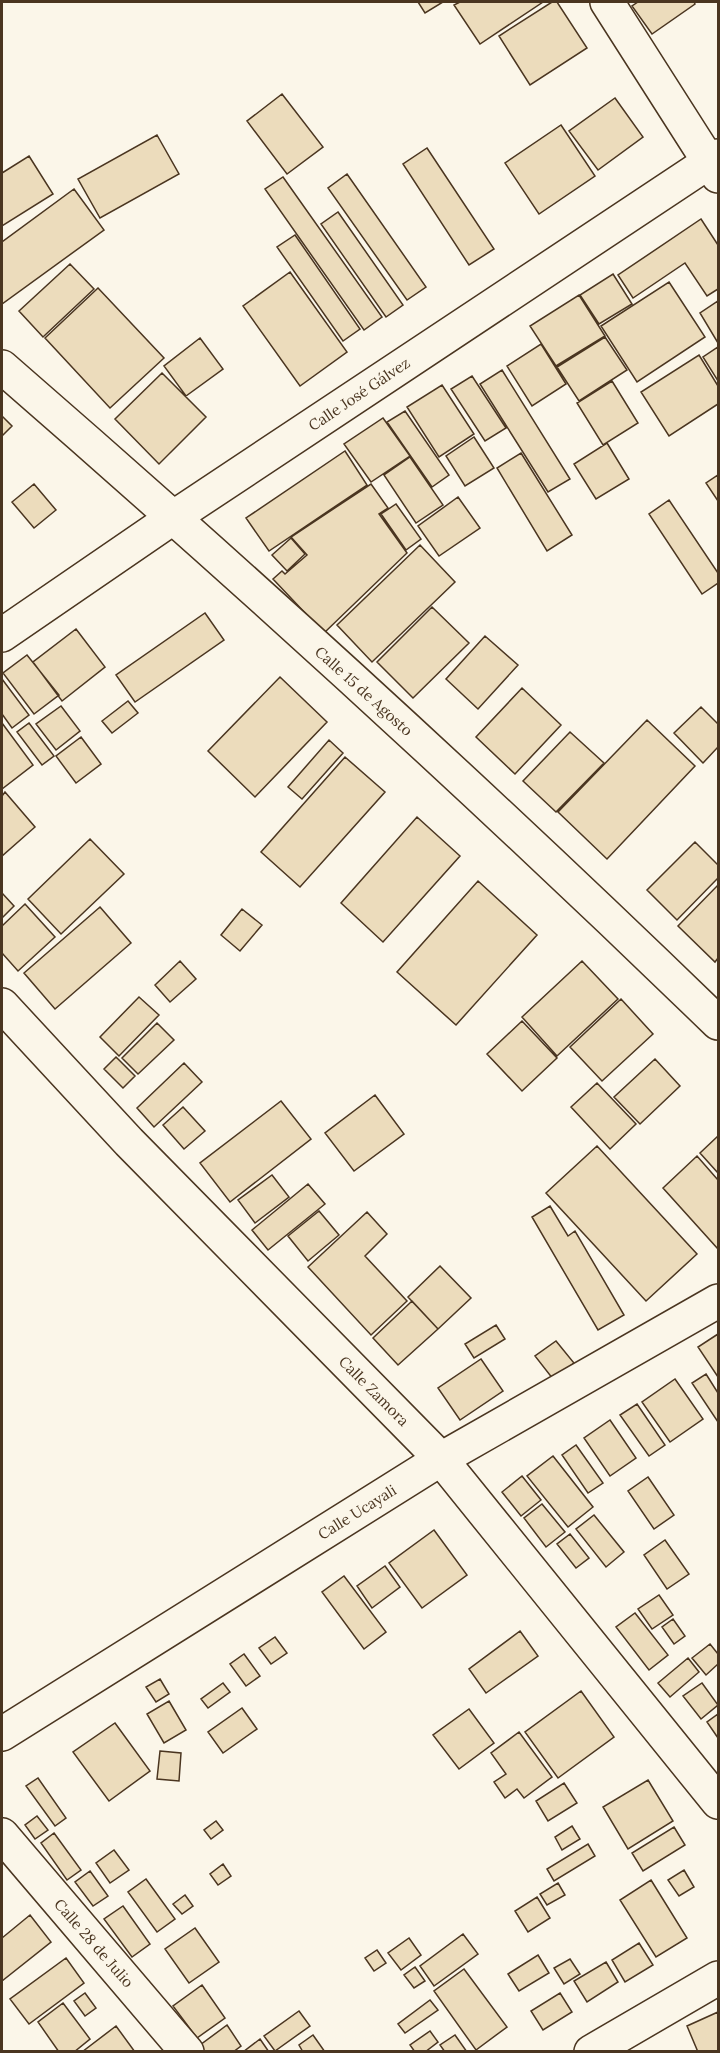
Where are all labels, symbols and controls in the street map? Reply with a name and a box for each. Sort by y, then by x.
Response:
street label: Calle José Gálvez [305,353,413,435]
street label: Calle 15 de Agosto [311,642,417,740]
street label: Calle Zamora [335,1352,413,1430]
street label: Calle Ucayali [314,1480,400,1544]
street label: Calle 28 de Julio [50,1895,138,1991]

